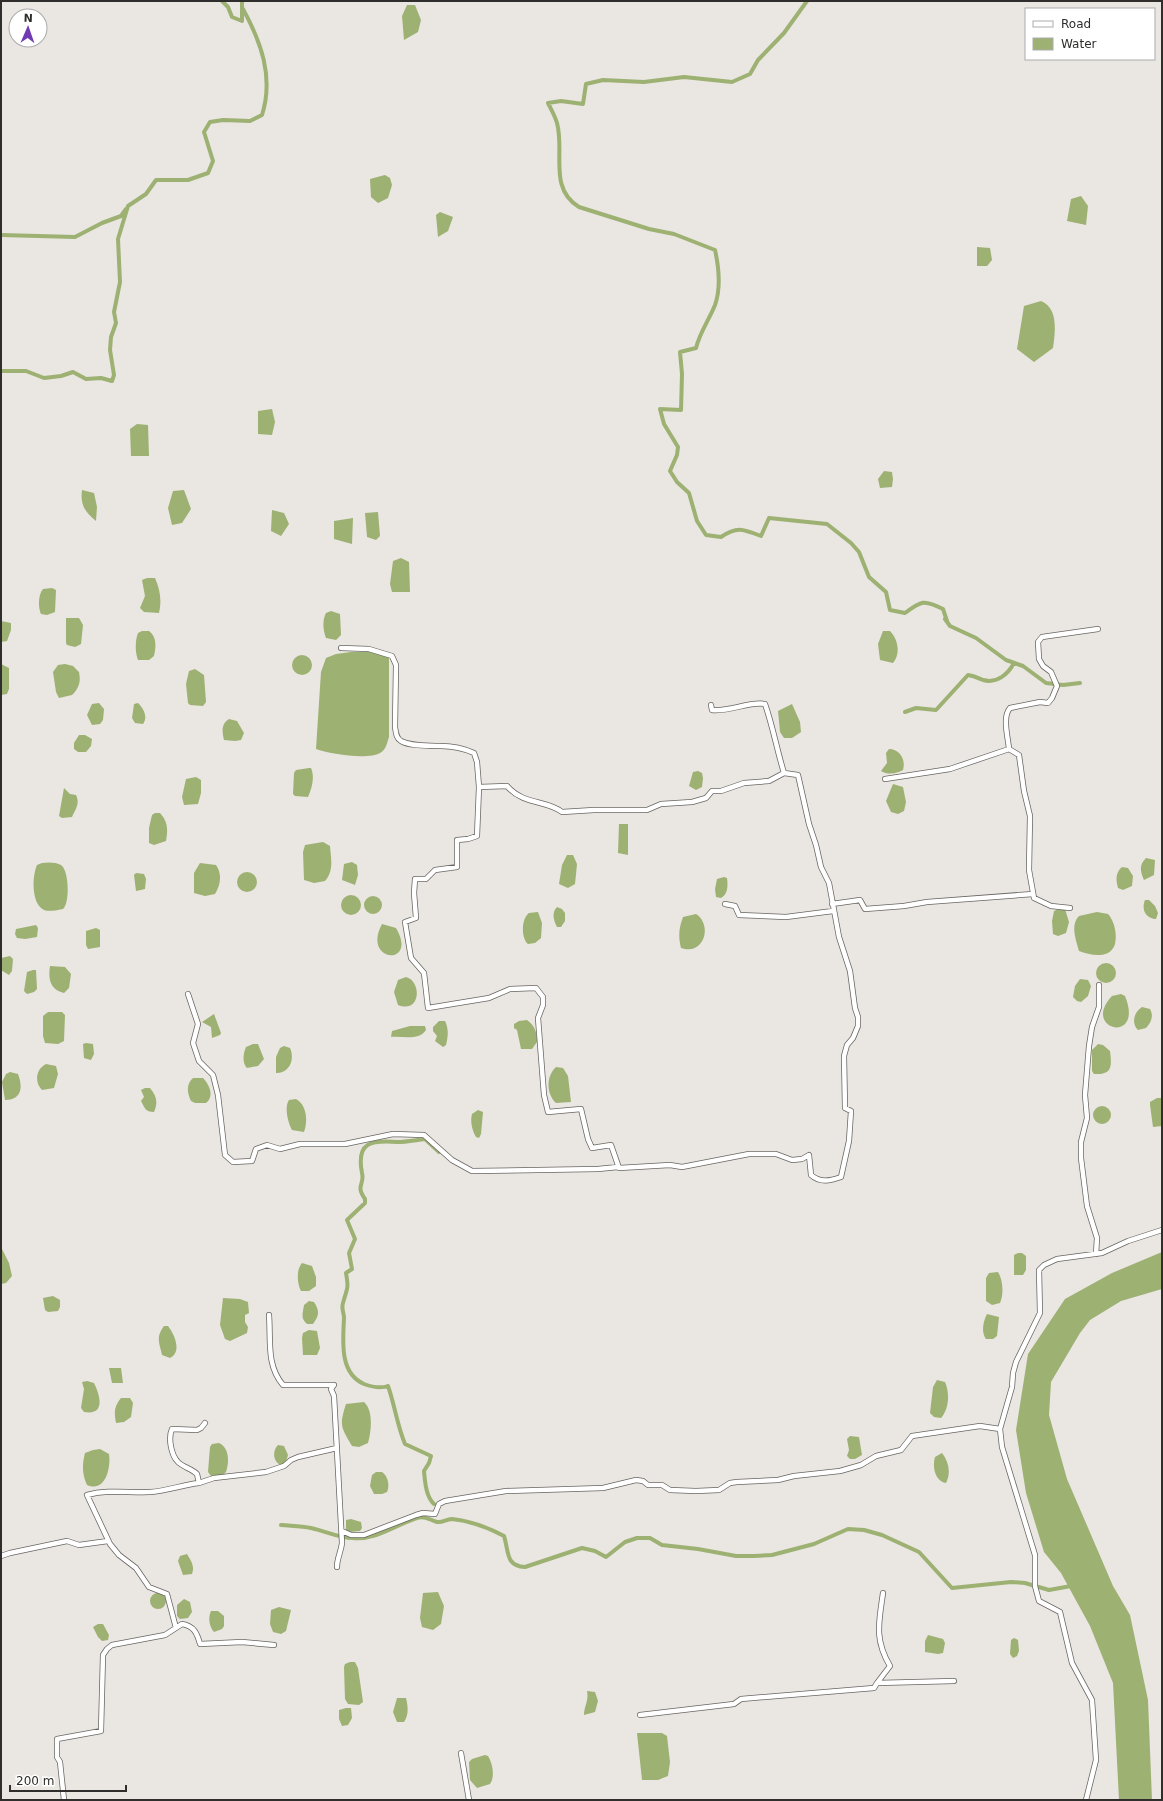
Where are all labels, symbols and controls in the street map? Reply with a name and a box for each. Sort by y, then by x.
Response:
north arrow [8,8,48,48]
legend [1025,8,1155,60]
text: N [23,12,33,25]
text: Road [1061,17,1091,31]
text: Water [1061,37,1097,51]
scale bar [10,1767,126,1793]
text: 200 m [16,1774,54,1788]

